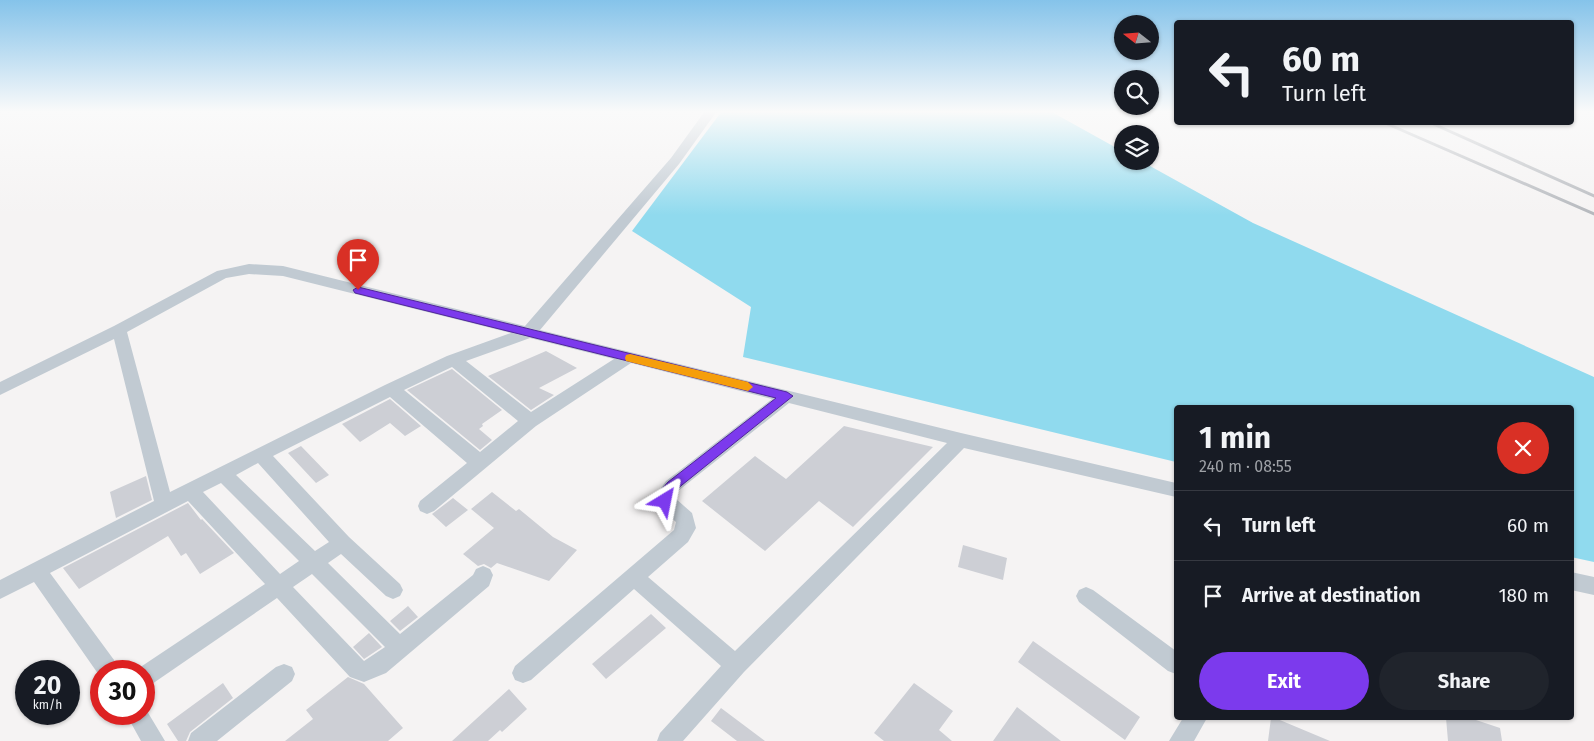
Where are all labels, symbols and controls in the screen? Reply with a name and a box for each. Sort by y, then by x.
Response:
north arrow [1114,15,1159,60]
map controls [1114,15,1159,170]
text: 60 m [1282,38,1360,80]
icon: left [1199,40,1264,105]
button: search [1114,70,1159,115]
text: Turn left [1282,80,1366,107]
button: layers [1114,125,1159,170]
pin [337,239,379,290]
icon: arrive [344,246,372,274]
text: 1 min [1199,420,1271,456]
button: close [1497,422,1549,474]
text: 240 m · 08:55 [1199,457,1292,476]
position arrow [638,474,690,526]
icon: left [1199,512,1227,540]
text: Turn left [1242,514,1316,537]
text: 60 m [1507,514,1549,537]
icon: arrive [1199,582,1227,610]
text: Arrive at destination [1242,584,1421,607]
text: 180 m [1498,584,1549,607]
button: Exit [1199,652,1369,710]
button: Share [1379,652,1549,710]
speed limit sign: 30 [90,660,155,725]
text: 20 [34,671,61,701]
text: km/h [33,698,62,712]

